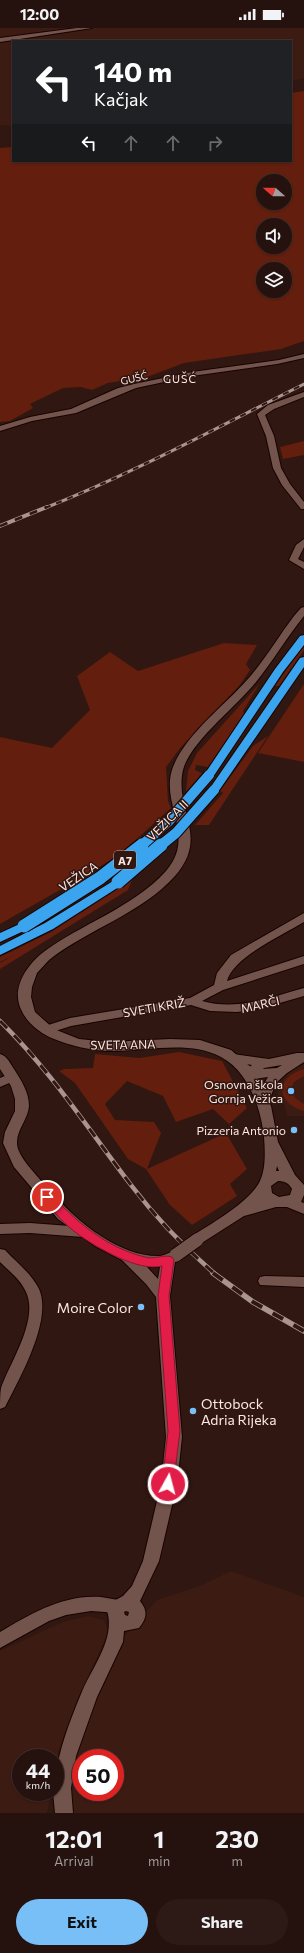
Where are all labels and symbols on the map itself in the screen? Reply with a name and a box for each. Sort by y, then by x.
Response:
north arrow [256,174,292,210]
street label: GUŠĆ [119,369,149,387]
district label: GUŠĆ [163,371,197,385]
street label: VEŽICA II [144,797,190,843]
road number: A7 [114,851,136,869]
street label: VEŽICA [56,858,100,894]
street label: MARČI [239,993,281,1015]
street label: SVETI KRIŽ [122,995,186,1019]
street label: SVETA ANA [90,1036,156,1052]
place label: Osnovna škola Gornja Vežica [204,1077,283,1105]
marker: Osnovna škola Gornja Vežica [286,1086,296,1096]
place label: Pizzeria Antonio [196,1123,286,1137]
marker: Pizzeria Antonio [289,1125,299,1135]
pin [30,1180,64,1214]
place label: Moire Color [57,1299,133,1316]
marker: Moire Color [136,1302,146,1312]
place label: Ottobock Adria Rijeka [201,1395,276,1428]
marker: Ottobock Adria Rijeka [188,1406,198,1416]
position arrow [147,1463,189,1505]
speed limit sign: 50 [72,1749,124,1801]

